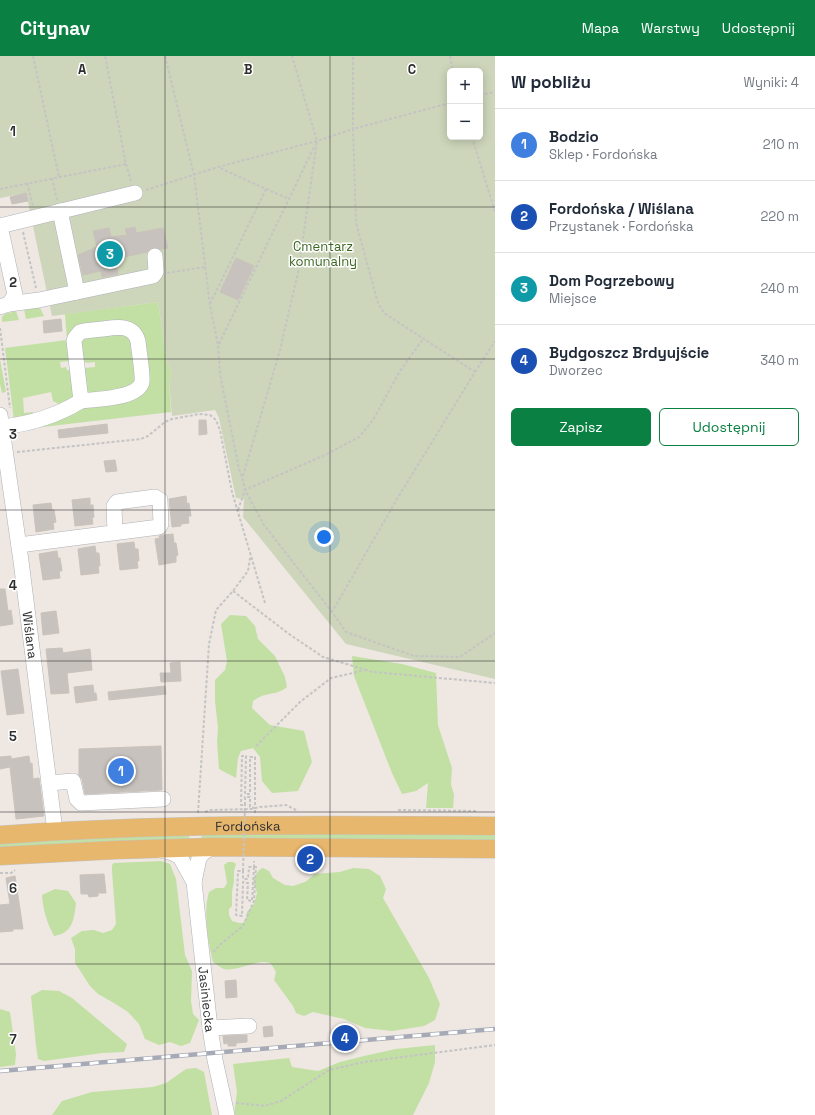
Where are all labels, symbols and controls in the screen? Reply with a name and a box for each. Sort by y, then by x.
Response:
text: Citynav [20,16,90,41]
text: Mapa [582,19,619,37]
text: Warstwy [641,19,700,37]
text: Udostępnij [722,19,795,37]
text: A [78,61,87,78]
text: B [244,61,253,78]
text: C [408,61,416,78]
map controls [447,68,483,140]
button: + [447,68,483,104]
text: W pobliżu [511,71,591,93]
text: Wyniki: 4 [744,74,799,91]
button: − [447,104,483,140]
text: 1 [10,123,16,140]
text: Bodzio [549,127,599,146]
text: 1 [521,136,527,153]
text: 210 m [763,136,799,153]
text: Sklep · Fordońska [549,146,658,163]
text: Fordońska / Wiślana [549,199,694,218]
text: 2 [520,208,528,225]
text: 220 m [760,208,799,225]
text: Przystanek · Fordońska [549,218,694,235]
park label: Cmentarz komunalny [289,238,357,270]
pin: 3 [97,239,123,269]
text: Dom Pogrzebowy [549,271,674,290]
text: 2 [9,274,17,291]
text: 3 [520,280,528,297]
text: 240 m [761,280,799,297]
text: Miejsce [549,290,597,307]
text: Bydgoszcz Brdyujście [549,343,709,362]
text: 4 [520,352,528,369]
text: 340 m [760,352,799,369]
text: Dworzec [549,362,603,379]
button: Zapisz [511,408,651,446]
button: Udostępnij [659,408,799,446]
text: 3 [9,426,17,443]
your location [314,527,334,547]
text: 4 [9,577,17,594]
street label: Wiślana [19,610,42,660]
text: 5 [9,728,17,745]
pin: 1 [108,756,134,786]
street label: Fordońska [215,817,281,835]
pin: 2 [297,844,323,874]
text: 6 [9,880,17,897]
street label: Jasiniecka [195,966,219,1034]
pin: 4 [332,1023,358,1053]
text: 7 [9,1031,17,1048]

